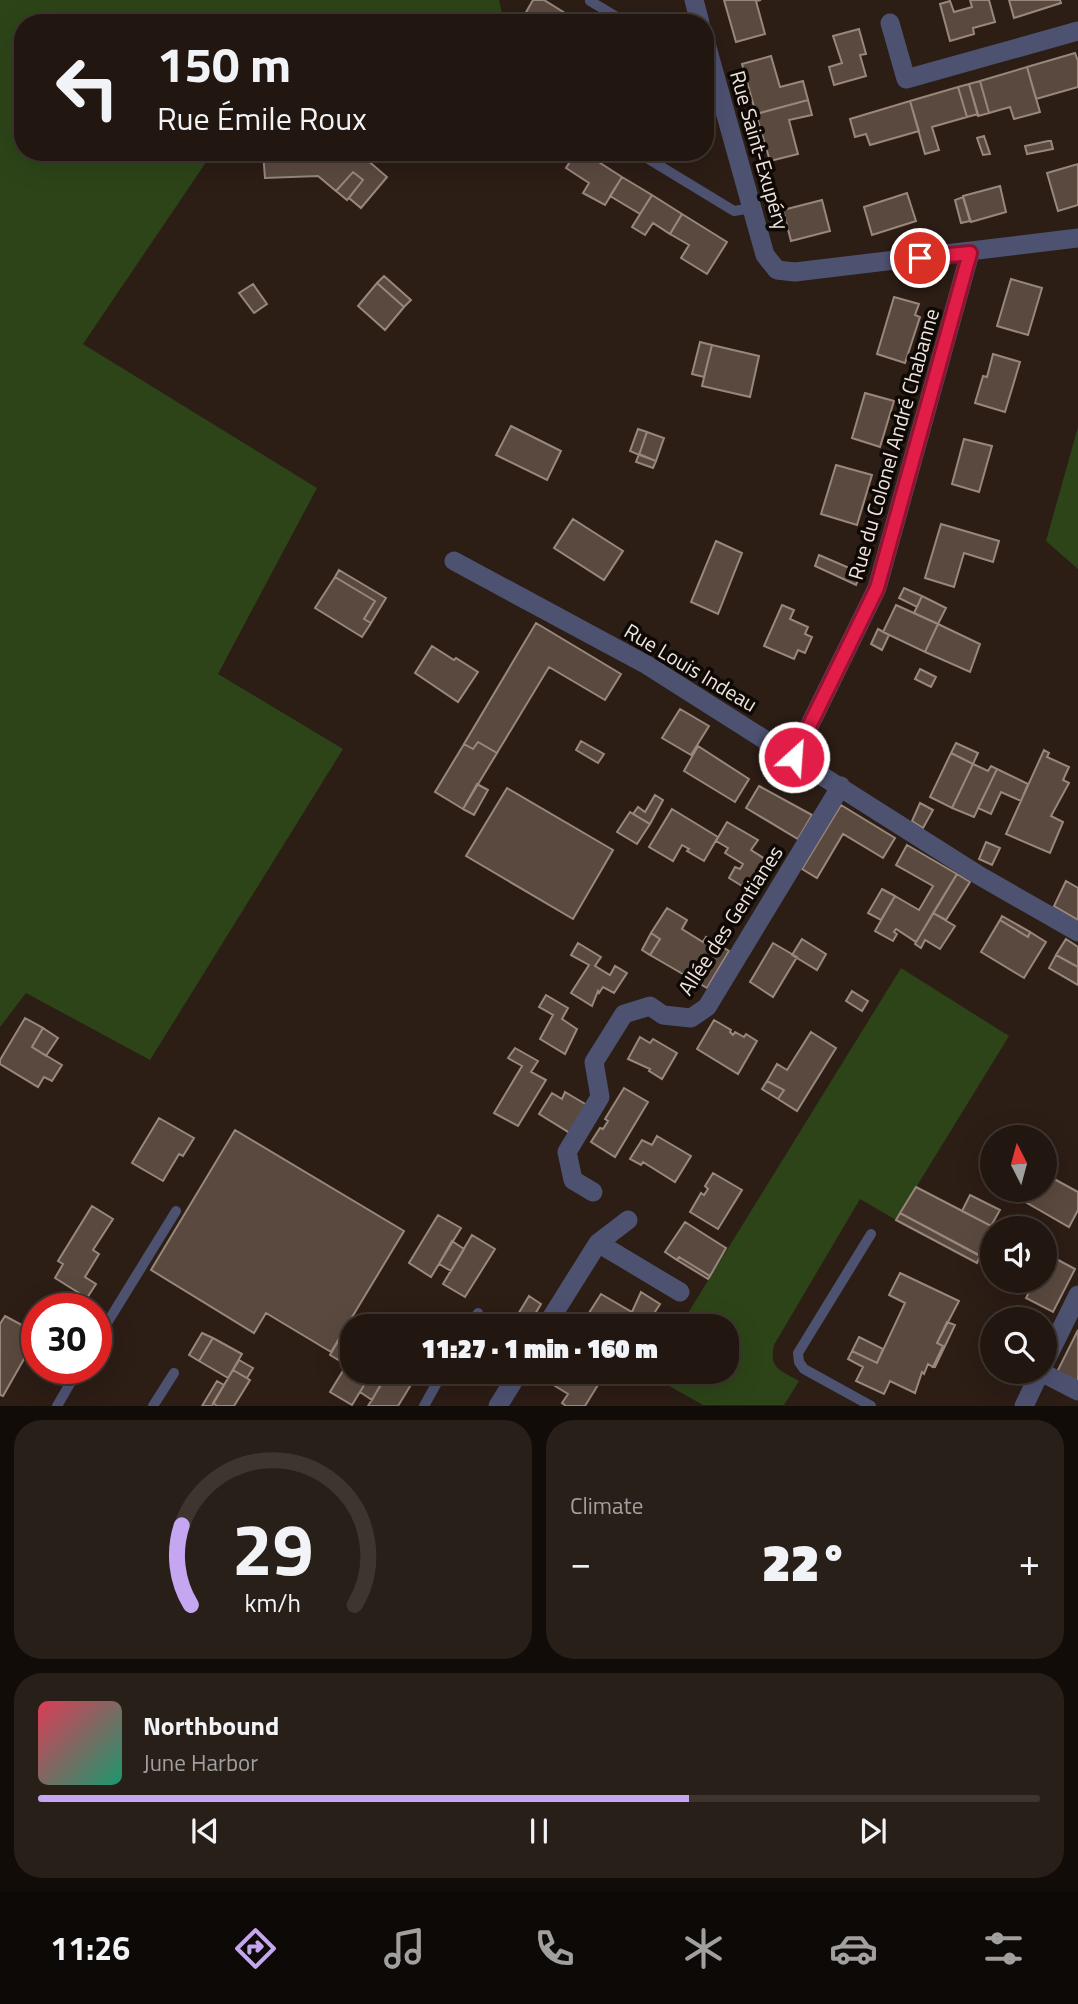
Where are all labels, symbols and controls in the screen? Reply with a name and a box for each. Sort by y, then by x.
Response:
text: 150 m [157,26,291,101]
icon: left [42,42,133,133]
street label: Rue Saint-Exupéry [722,67,798,233]
text: Rue Émile Roux [157,94,367,142]
pin [890,228,950,288]
icon: arrive [901,239,939,277]
street label: Rue du Colonel André Chabanne [839,305,947,583]
street label: Rue Louis Indeau [618,615,764,719]
position arrow [757,720,831,794]
street label: Allée des Gentianes [669,839,791,1001]
north arrow [980,1125,1057,1202]
map controls [980,1125,1057,1384]
button: sound [980,1216,1057,1293]
speed limit sign: 30 [21,1293,112,1384]
button: search [980,1307,1057,1384]
text: 11:27 · 1 min · 160 m [421,1329,658,1368]
text: Climate [570,1488,643,1523]
text: 29 [232,1494,314,1604]
text: 22° [762,1522,848,1601]
text: − [570,1533,591,1591]
text: + [1019,1533,1040,1591]
text: km/h [245,1584,301,1622]
text: Northbound [143,1706,279,1745]
text: June Harbor [143,1745,258,1780]
icon: previous [186,1812,224,1850]
icon: pause [520,1812,558,1850]
icon: next [854,1812,892,1850]
text: 11:26 [50,1924,130,1972]
icon: directions [231,1924,280,1973]
icon: music [380,1924,429,1973]
icon: phone [530,1924,579,1973]
icon: climate [679,1924,728,1973]
icon: car [829,1924,878,1973]
icon: filters [979,1924,1028,1973]

